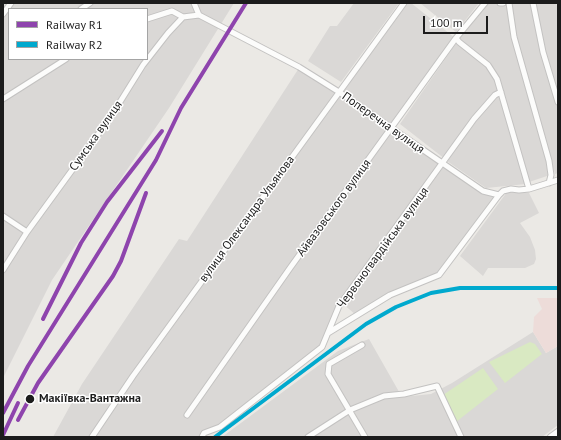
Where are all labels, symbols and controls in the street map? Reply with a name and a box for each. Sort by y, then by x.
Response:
legend [8,8,148,60]
scale bar [425,8,490,34]
text: 100 m [430,15,463,30]
text: Railway R1 [46,17,103,32]
text: Railway R2 [46,37,103,52]
street label: Поперечна вулиця [339,89,427,157]
street label: Сумська вулиця [67,98,125,174]
street label: вулиця Олександра Ульянова [196,153,298,285]
street label: Айвазовського вулиця [294,157,374,259]
street label: Червоногвардійська вулиця [334,185,432,311]
place label: Макіївка-Вантажна [39,392,141,406]
marker: Макіївка-Вантажна [24,393,36,405]

